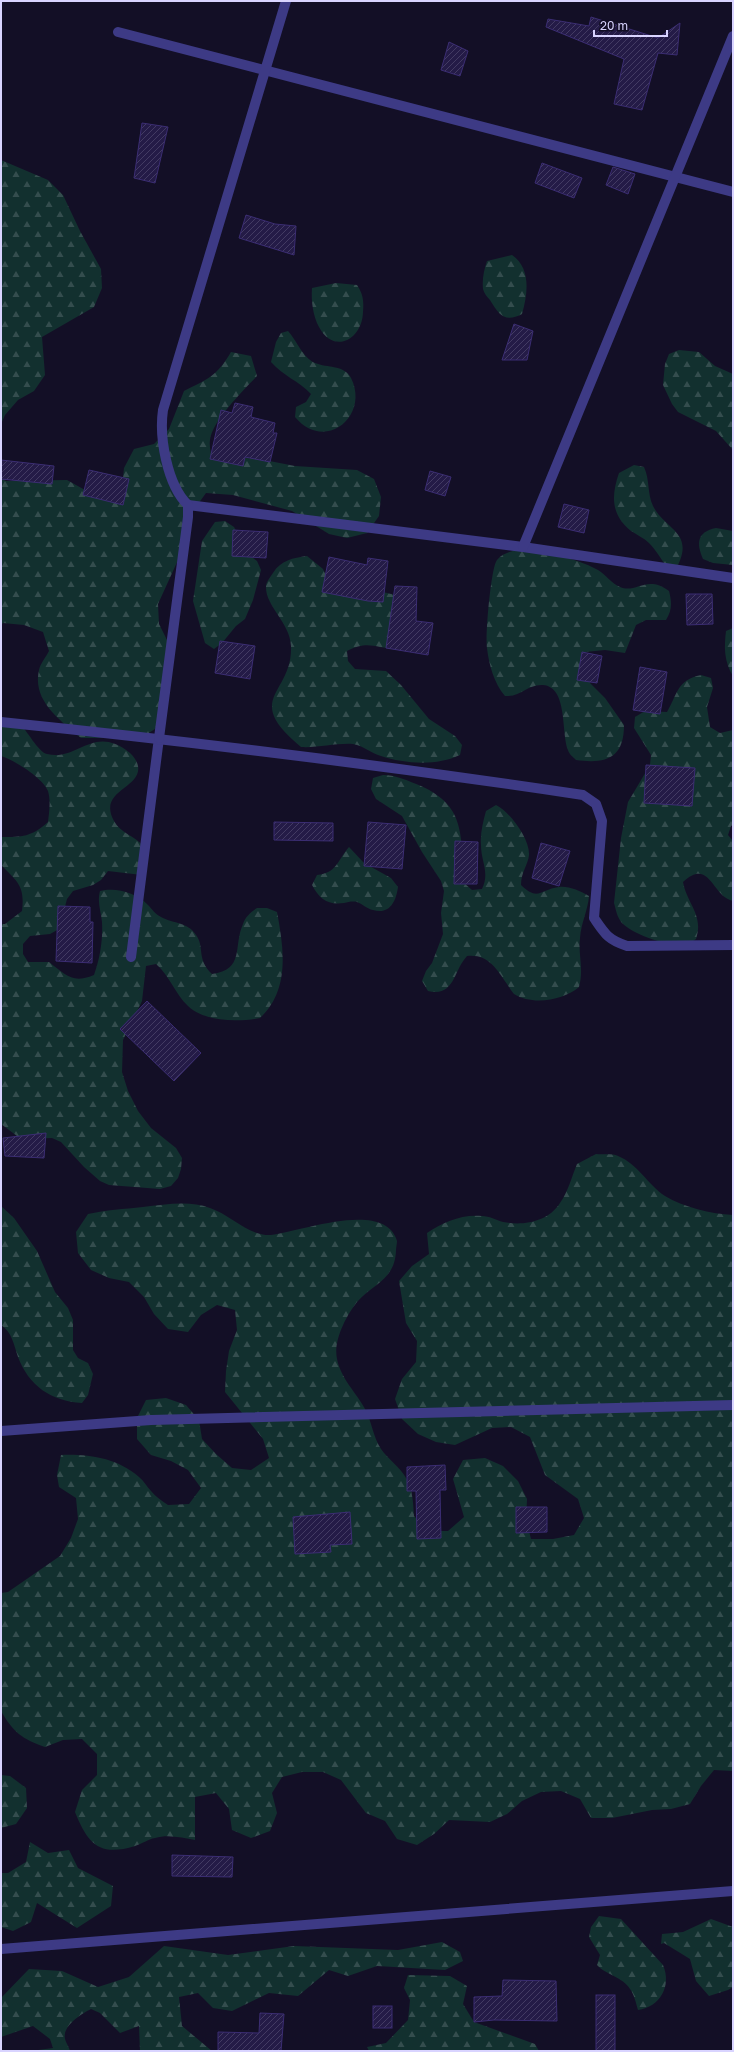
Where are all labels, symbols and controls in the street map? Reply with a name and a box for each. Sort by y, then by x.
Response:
scale bar [594,12,667,38]
text: 20 m [600,18,628,33]

